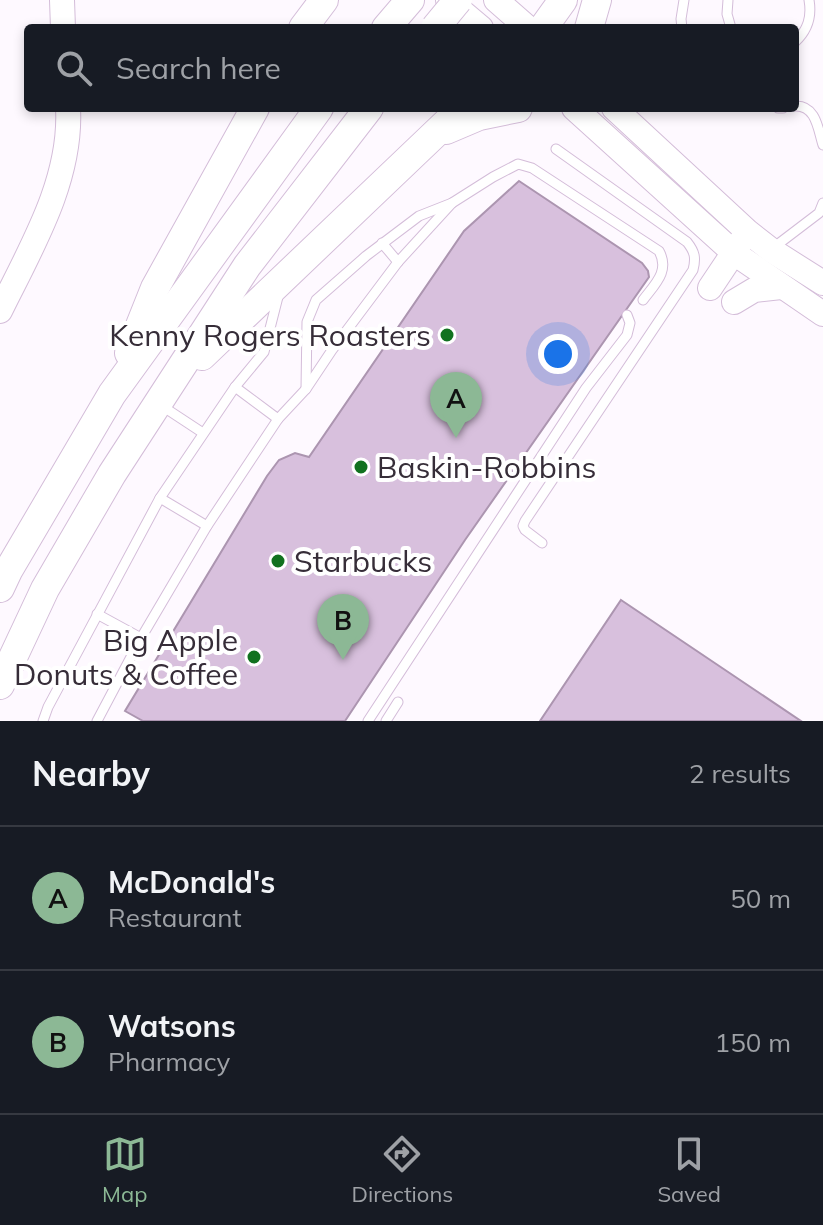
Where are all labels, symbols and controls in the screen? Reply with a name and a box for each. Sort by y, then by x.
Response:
search box [24,24,799,112]
icon: search [52,46,96,90]
text: Search here [116,49,281,87]
place label: Kenny Rogers Roasters [109,316,431,354]
marker: Kenny Rogers Roasters [438,326,456,344]
your location [538,334,578,374]
pin: A [430,372,482,438]
place label: Baskin-Robbins [377,448,596,486]
marker: Baskin-Robbins [352,458,370,476]
place label: Starbucks [294,542,432,580]
marker: Starbucks [269,552,287,570]
pin: B [317,594,369,660]
place label: Big Apple Donuts & Coffee [14,621,238,693]
marker: Big Apple Donuts & Coffee [245,648,263,666]
text: Nearby [32,752,150,795]
text: 2 results [689,757,791,790]
text: McDonald's [108,863,275,901]
text: A [48,882,68,915]
text: 50 m [730,882,791,915]
text: Restaurant [108,901,242,934]
text: Watsons [108,1007,236,1045]
text: B [49,1026,67,1059]
text: 150 m [715,1026,791,1059]
text: Pharmacy [108,1045,230,1078]
tab: Map [102,1132,147,1208]
tab: Directions [352,1132,453,1208]
tab: Saved [657,1132,721,1208]

